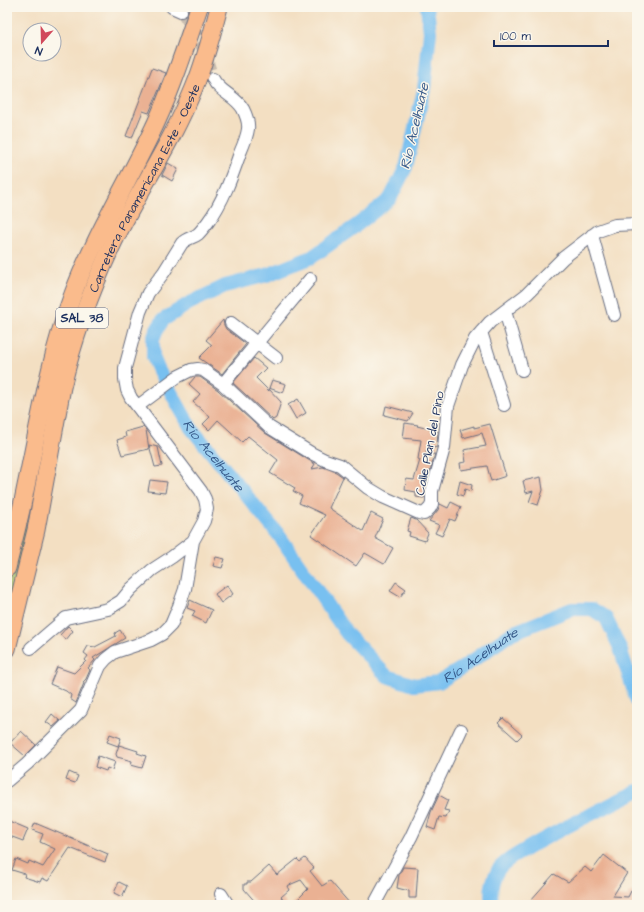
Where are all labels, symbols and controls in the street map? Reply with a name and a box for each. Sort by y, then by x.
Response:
north arrow [22,22,62,62]
scale bar [494,22,608,48]
text: 100 m [500,28,531,45]
text: N [33,43,45,59]
water label: Río Acelhuate [395,80,435,171]
street label: Carretera Panamericana Este - Oeste [85,81,205,295]
road number: SAL 38 [56,308,108,328]
street label: Calle Plan del Pino [411,389,449,497]
water label: Río Acelhuate [177,416,249,497]
water label: Río Acelhuate [439,622,522,689]

